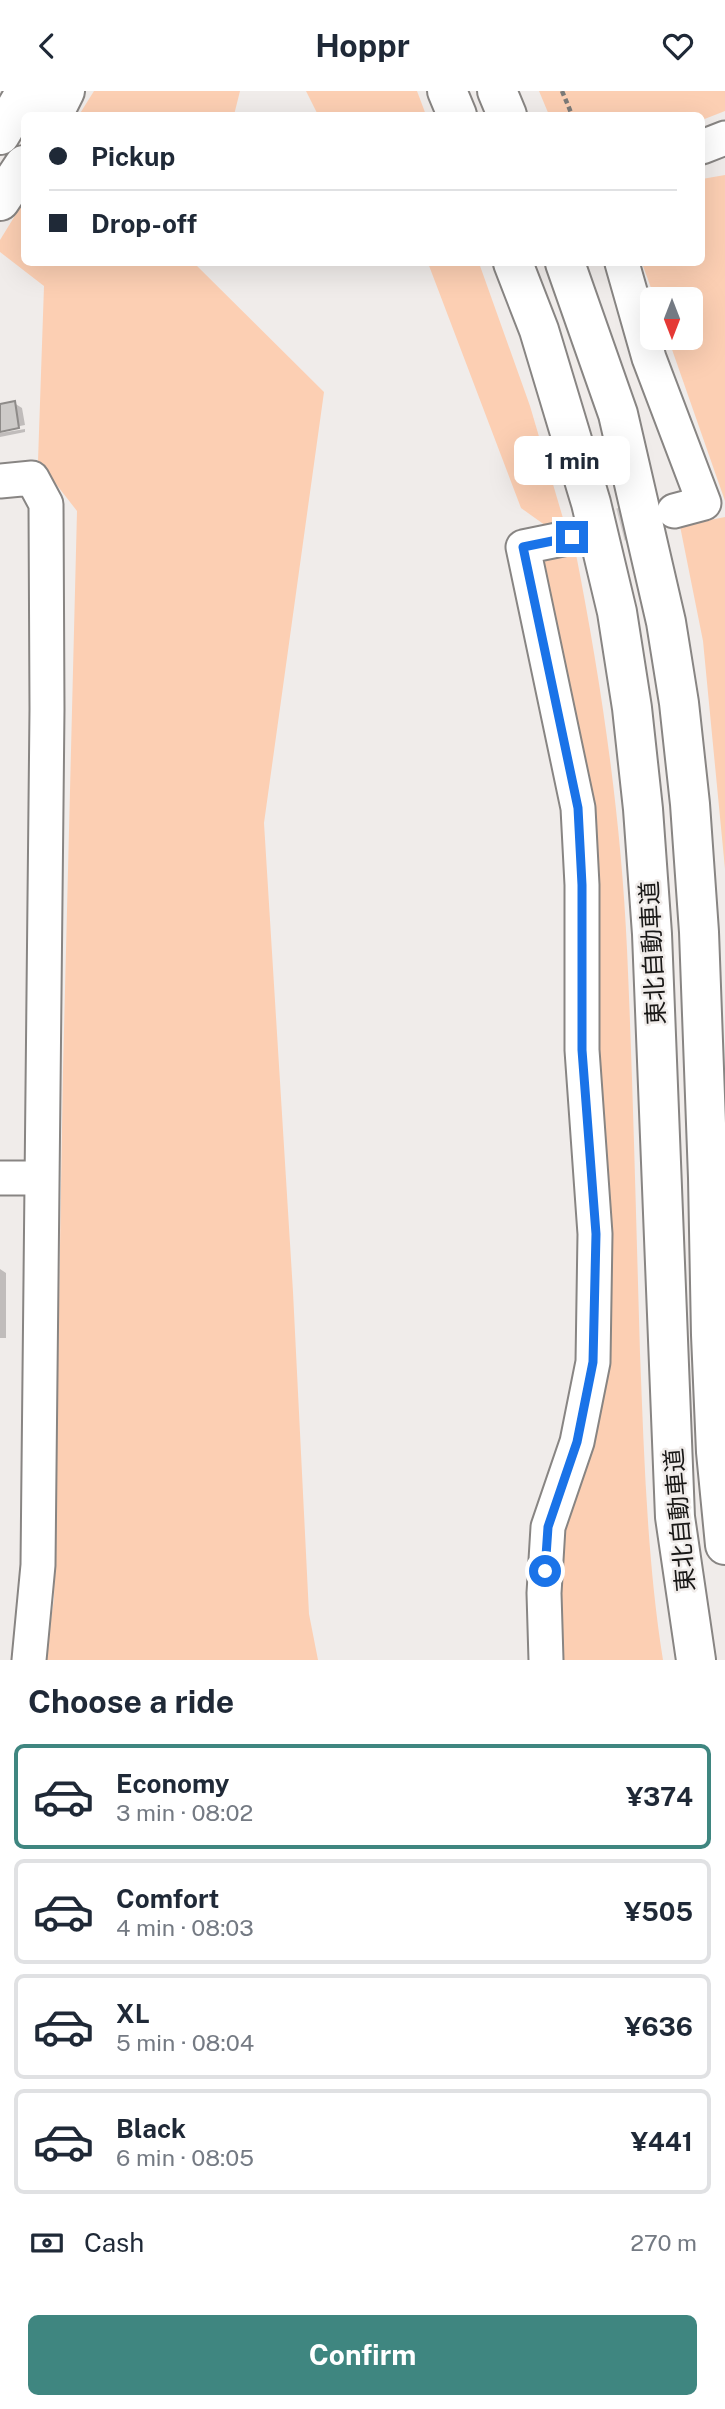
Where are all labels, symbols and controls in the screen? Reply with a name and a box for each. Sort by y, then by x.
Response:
icon: back [28,27,66,65]
text: Hoppr [315,27,410,64]
icon: heart [659,27,697,65]
text: Pickup [91,141,175,172]
text: Drop-off [91,208,197,239]
north arrow [640,287,704,350]
map controls [640,287,703,350]
callout: 1 min [514,435,630,485]
text: 1 min [544,447,600,474]
route end [556,521,588,553]
street label: 東北自動車道 [634,880,670,1026]
street label: 東北自動車道 [659,1447,699,1593]
route start [529,1555,561,1587]
text: Choose a ride [28,1683,234,1720]
icon: car [32,1765,95,1828]
text: Economy [116,1768,229,1799]
text: ¥374 [626,1781,693,1812]
text: 3 min · 08:02 [116,1799,253,1826]
icon: car [32,1880,95,1943]
text: Comfort [116,1883,219,1914]
text: ¥505 [624,1896,693,1927]
text: 4 min · 08:03 [116,1914,254,1941]
icon: car [32,1995,95,2058]
text: XL [116,1998,150,2029]
text: ¥636 [624,2011,693,2042]
text: 5 min · 08:04 [116,2029,254,2056]
icon: car [32,2110,95,2173]
text: Black [116,2113,186,2144]
text: ¥441 [631,2126,693,2157]
text: 6 min · 08:05 [116,2144,254,2171]
icon: cash [28,2224,66,2262]
text: Cash [84,2227,144,2258]
text: 270 m [630,2229,697,2256]
button: Confirm [28,2315,697,2395]

